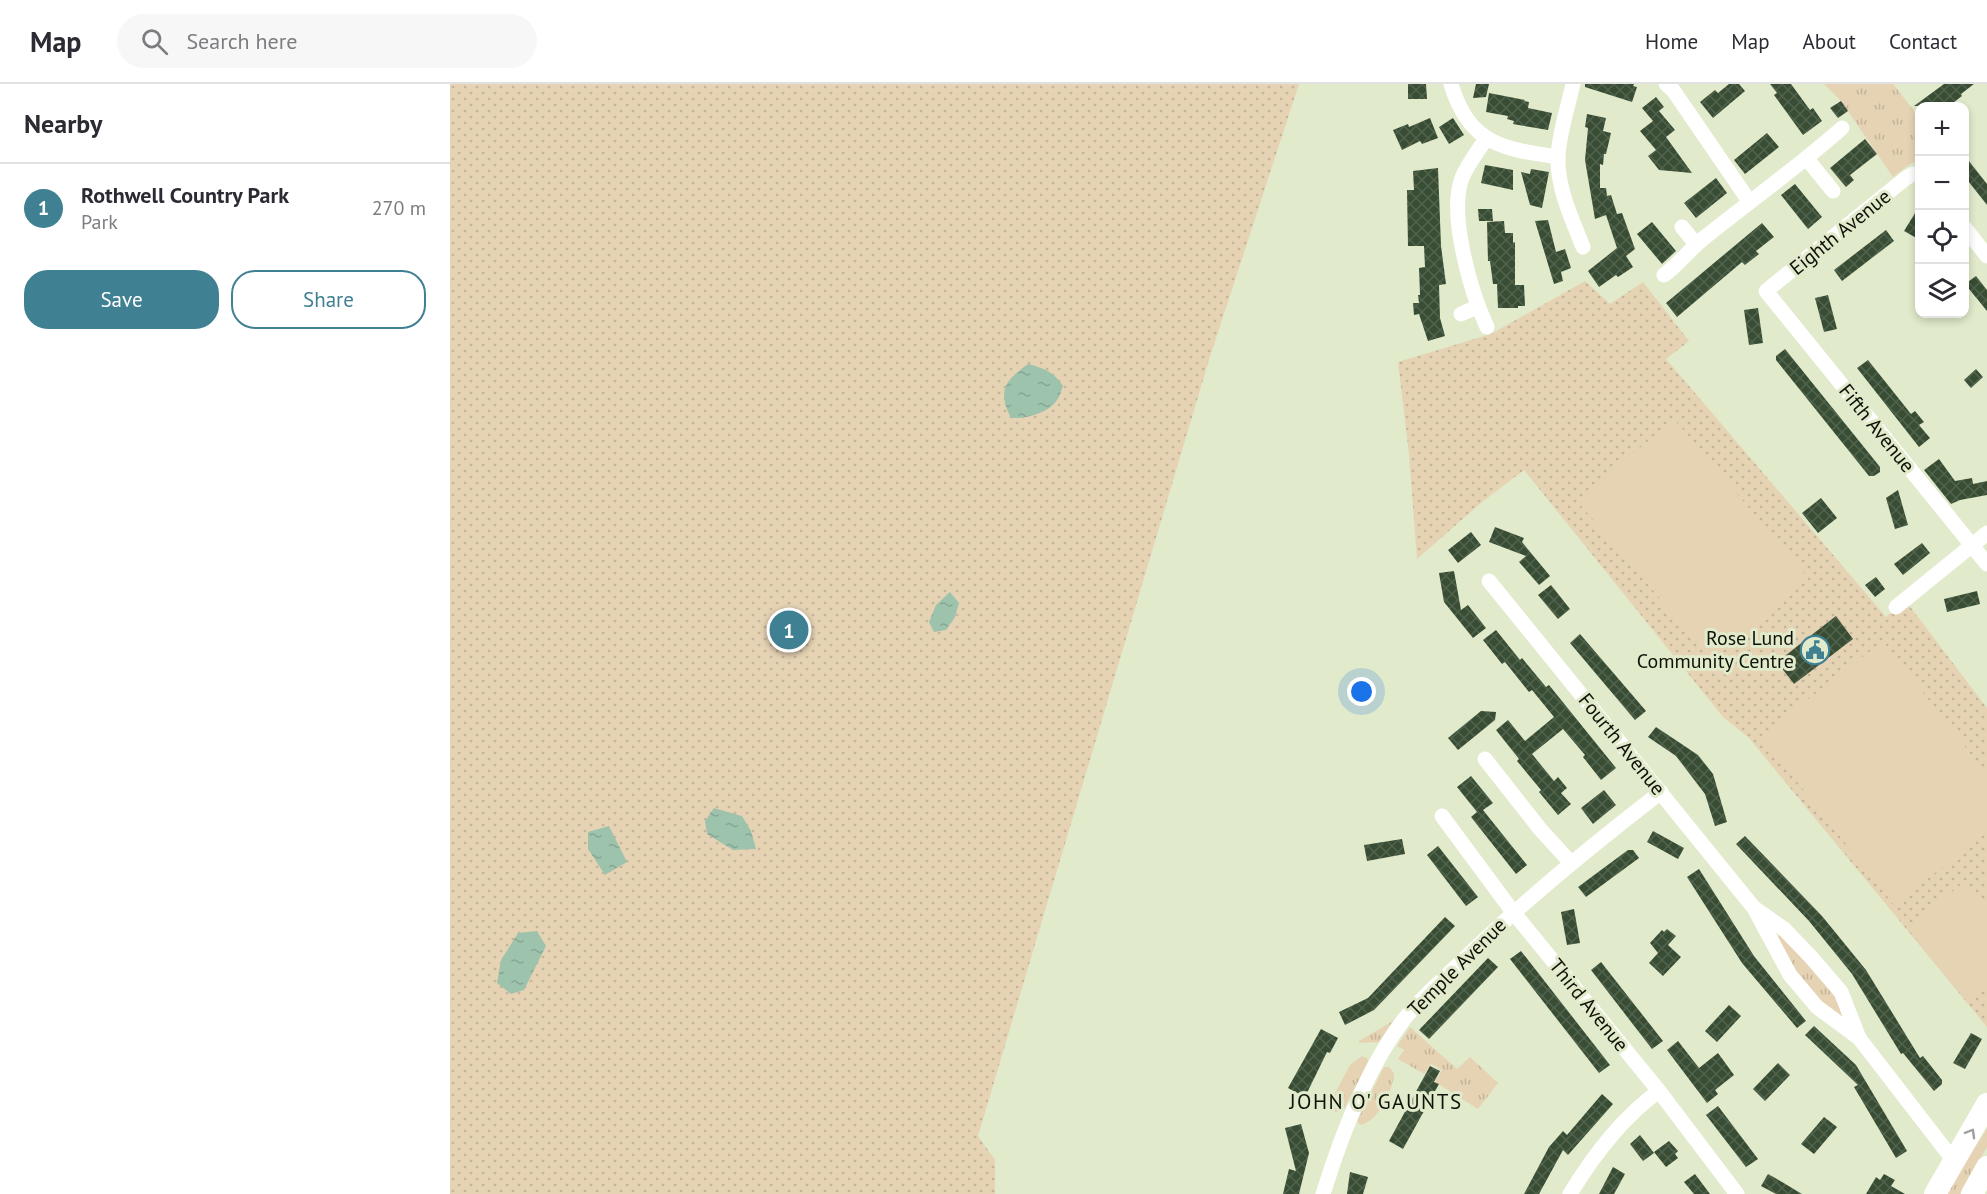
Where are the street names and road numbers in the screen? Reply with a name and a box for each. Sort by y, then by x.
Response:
street label: Eighth Avenue [1784,183,1896,281]
street label: Fifth Avenue [1833,378,1921,478]
street label: Fourth Avenue [1573,688,1671,800]
street label: Temple Avenue [1402,912,1512,1022]
street label: Third Avenue [1544,953,1634,1057]

